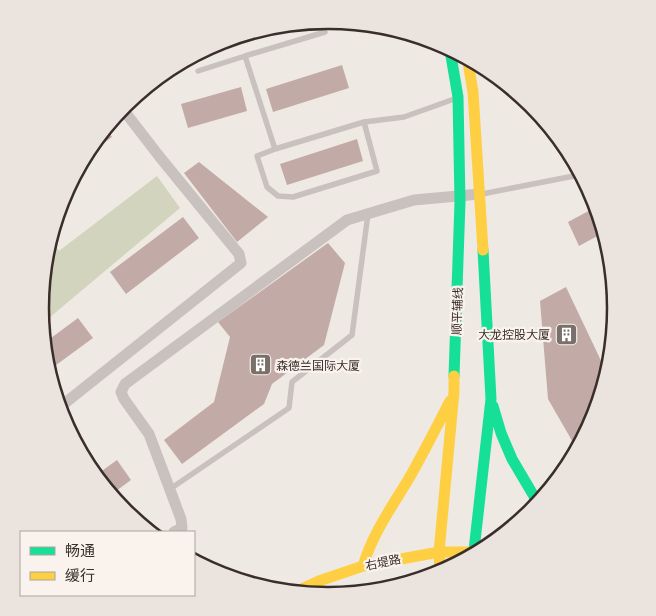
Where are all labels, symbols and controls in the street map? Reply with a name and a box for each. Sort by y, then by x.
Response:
street label: 顺平辅线 [449,287,465,335]
building icon: 大龙控股大厦 [554,322,578,346]
place label: 大龙控股大厦 [478,327,550,342]
building icon: 森德兰国际大厦 [248,353,272,377]
place label: 森德兰国际大厦 [276,358,360,373]
legend [20,531,195,596]
text: 畅通 [65,541,95,560]
street label: 右堤路 [364,551,402,573]
text: 缓行 [65,566,95,585]

